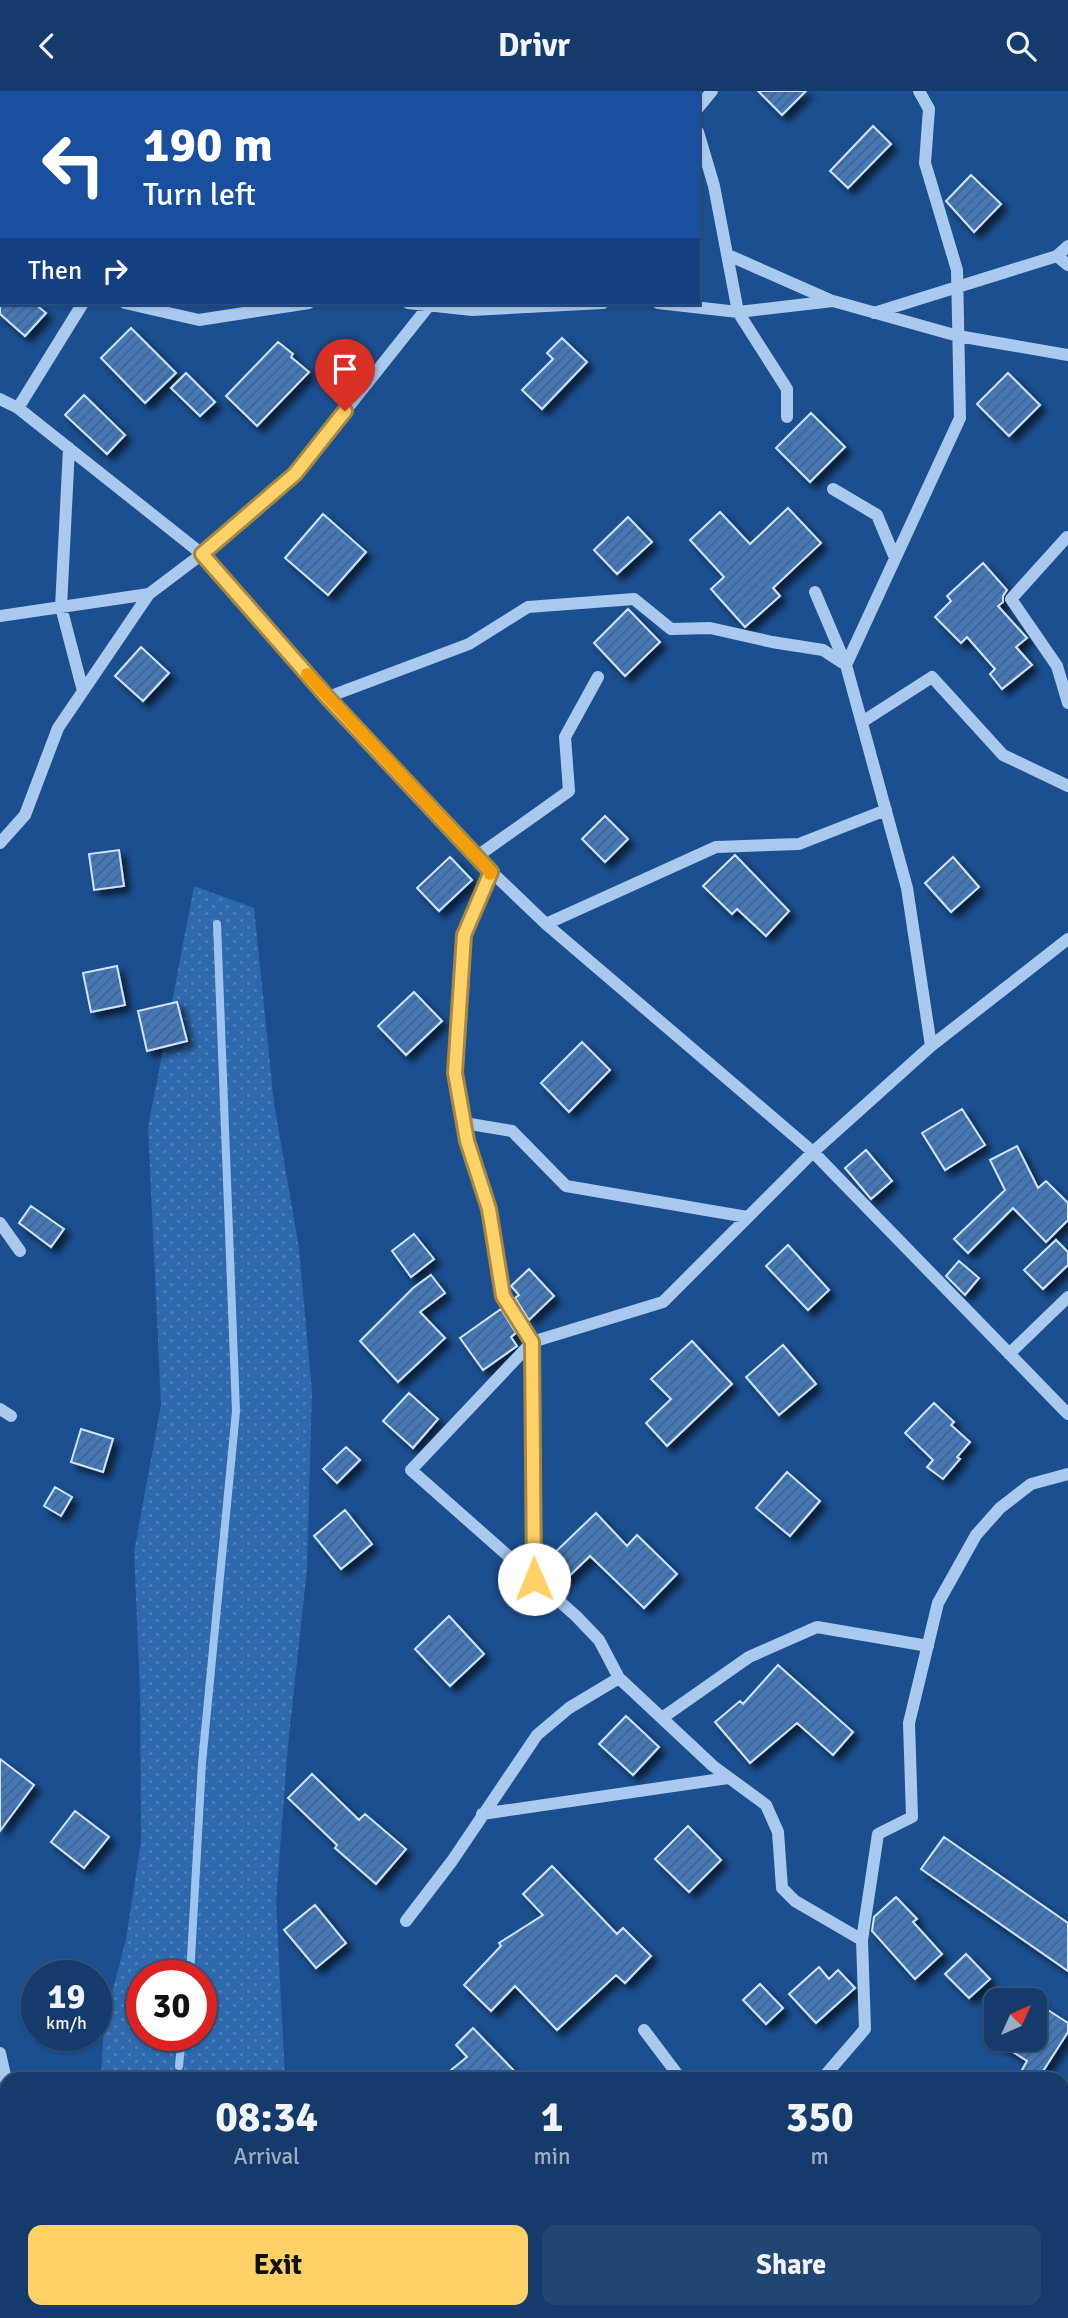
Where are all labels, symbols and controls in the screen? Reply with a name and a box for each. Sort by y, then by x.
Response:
text: Drivr [498,26,570,65]
icon: back [28,27,66,65]
icon: search [1002,27,1040,65]
text: 190 m [143,115,273,175]
icon: left [28,119,119,210]
text: Turn left [143,175,256,214]
icon: right [96,252,134,290]
text: Then [28,255,82,287]
pin [315,339,375,411]
icon: arrive [326,350,364,388]
position arrow [497,1542,571,1616]
speed limit sign: 30 [126,1960,217,2051]
text: 19 [48,1975,85,2018]
north arrow [984,1988,1046,2051]
map controls [984,1988,1047,2051]
text: km/h [46,2012,87,2034]
text: 08:34 [215,2092,318,2143]
text: 1 [541,2092,563,2143]
text: 350 [786,2092,854,2143]
text: Arrival [234,2142,300,2171]
text: min [533,2142,571,2171]
text: m [811,2142,829,2171]
button: Exit [28,2225,528,2305]
button: Share [542,2225,1041,2305]

